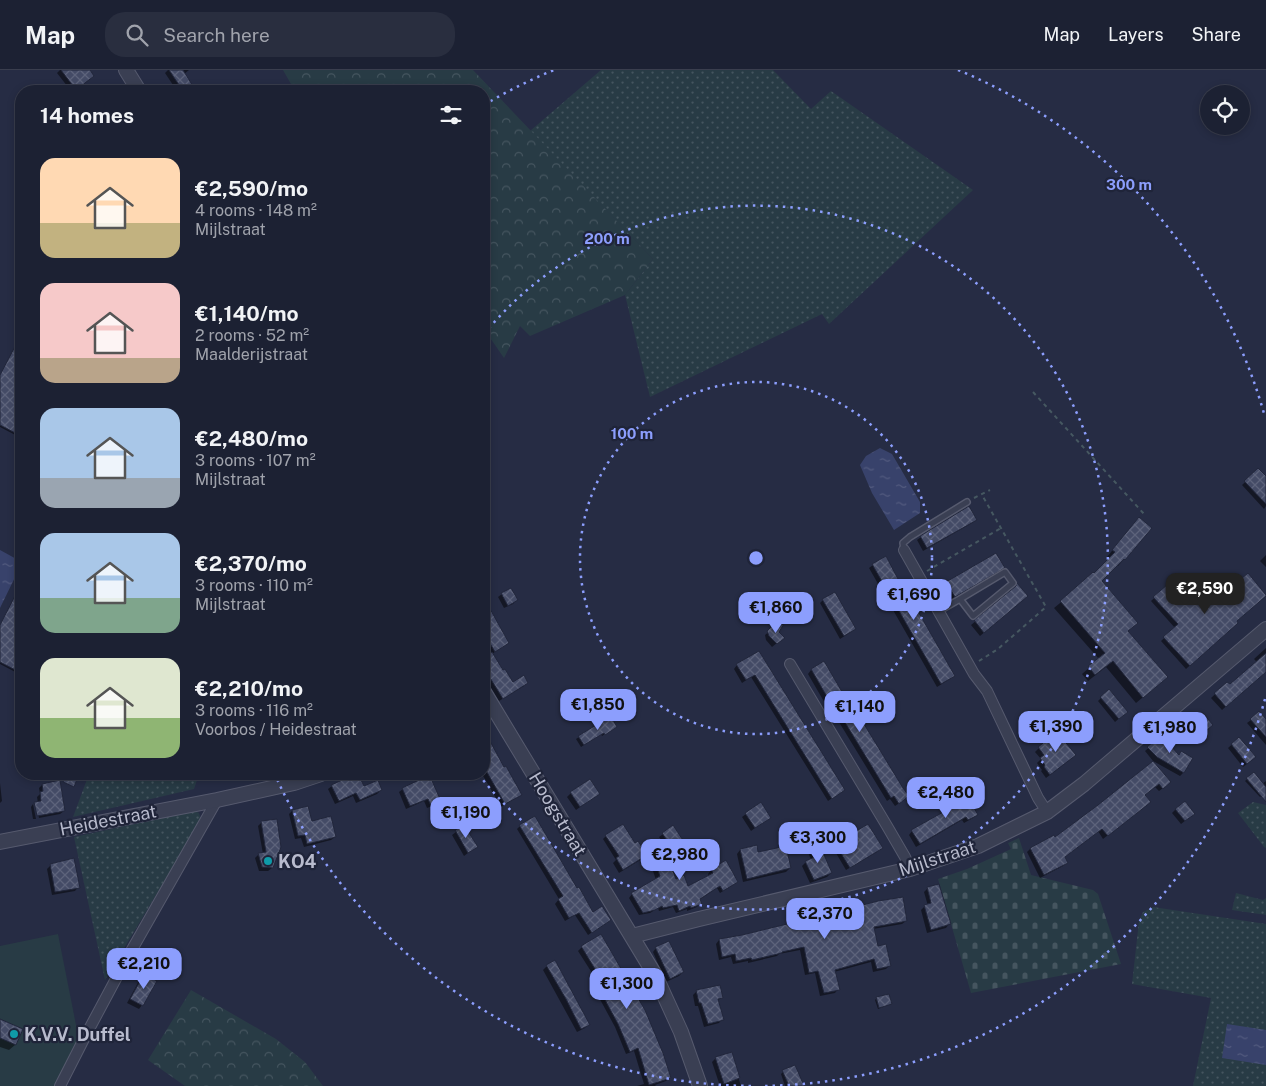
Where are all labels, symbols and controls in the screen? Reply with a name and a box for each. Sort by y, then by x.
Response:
search box [105,12,455,57]
text: Map [25,21,75,49]
icon: search [123,21,151,49]
text: Search here [163,24,270,46]
text: Map [1044,24,1080,45]
text: Layers [1108,24,1164,45]
text: Share [1192,24,1241,45]
map controls [1200,85,1250,135]
button: locate [1200,85,1250,135]
icon: filters [437,101,465,129]
text: 14 homes [40,103,134,128]
text: €2,590/mo [195,176,308,201]
text: 300 m [1106,176,1152,193]
icon: home [80,178,140,238]
text: 4 rooms · 148 m² [195,201,317,220]
text: Mijlstraat [195,220,266,239]
text: 200 m [584,230,630,247]
text: €1,140/mo [195,301,299,326]
icon: home [80,303,140,363]
text: 2 rooms · 52 m² [195,326,309,345]
text: Maalderijstraat [195,345,308,364]
text: 100 m [611,425,653,442]
text: €2,480/mo [195,426,308,451]
icon: home [80,428,140,488]
text: 3 rooms · 107 m² [195,451,316,470]
text: Mijlstraat [195,470,266,489]
centre of rings [747,549,765,567]
text: €2,370/mo [195,551,307,576]
icon: home [80,553,140,613]
pin: €2,590 [1164,572,1246,615]
text: 3 rooms · 110 m² [195,576,313,595]
pin: €1,690 [873,578,955,621]
text: €2,590 [1177,579,1233,598]
text: €1,690 [887,585,941,604]
pin: €1,860 [735,592,817,634]
text: Mijlstraat [195,595,266,614]
text: €1,860 [749,598,803,617]
text: €2,210/mo [195,676,303,701]
icon: home [80,678,140,738]
pin: €1,850 [557,688,639,731]
pin: €1,140 [819,690,901,733]
text: €1,850 [571,695,625,714]
text: €1,140 [835,697,885,716]
text: 3 rooms · 116 m² [195,701,313,720]
pin: €1,390 [1015,710,1097,753]
pin: €1,980 [1129,712,1211,754]
text: €1,390 [1029,717,1083,736]
text: €1,980 [1143,718,1197,737]
text: Voorbos / Heidestraat [195,720,357,739]
street label: Hoogstraat [525,768,591,860]
pin: €2,480 [905,776,987,819]
text: €2,480 [918,783,974,802]
pin: €1,190 [425,796,507,839]
street label: Heidestraat [58,800,158,840]
text: €1,190 [441,803,491,822]
pin: €3,300 [777,822,859,864]
text: €3,300 [790,828,846,847]
street label: Mijlstraat [896,836,978,880]
pin: €2,980 [639,838,721,881]
text: €2,980 [652,845,708,864]
place label: KO4 [278,851,317,872]
marker: KO4 [262,855,274,867]
pin: €2,370 [784,898,866,940]
text: €2,370 [797,904,853,923]
pin: €2,210 [103,948,185,990]
text: €2,210 [118,954,170,973]
pin: €1,300 [586,968,668,1010]
text: €1,300 [601,974,653,993]
place label: K.V.V. Duffel [24,1024,131,1045]
marker: K.V.V. Duffel [8,1028,20,1040]

